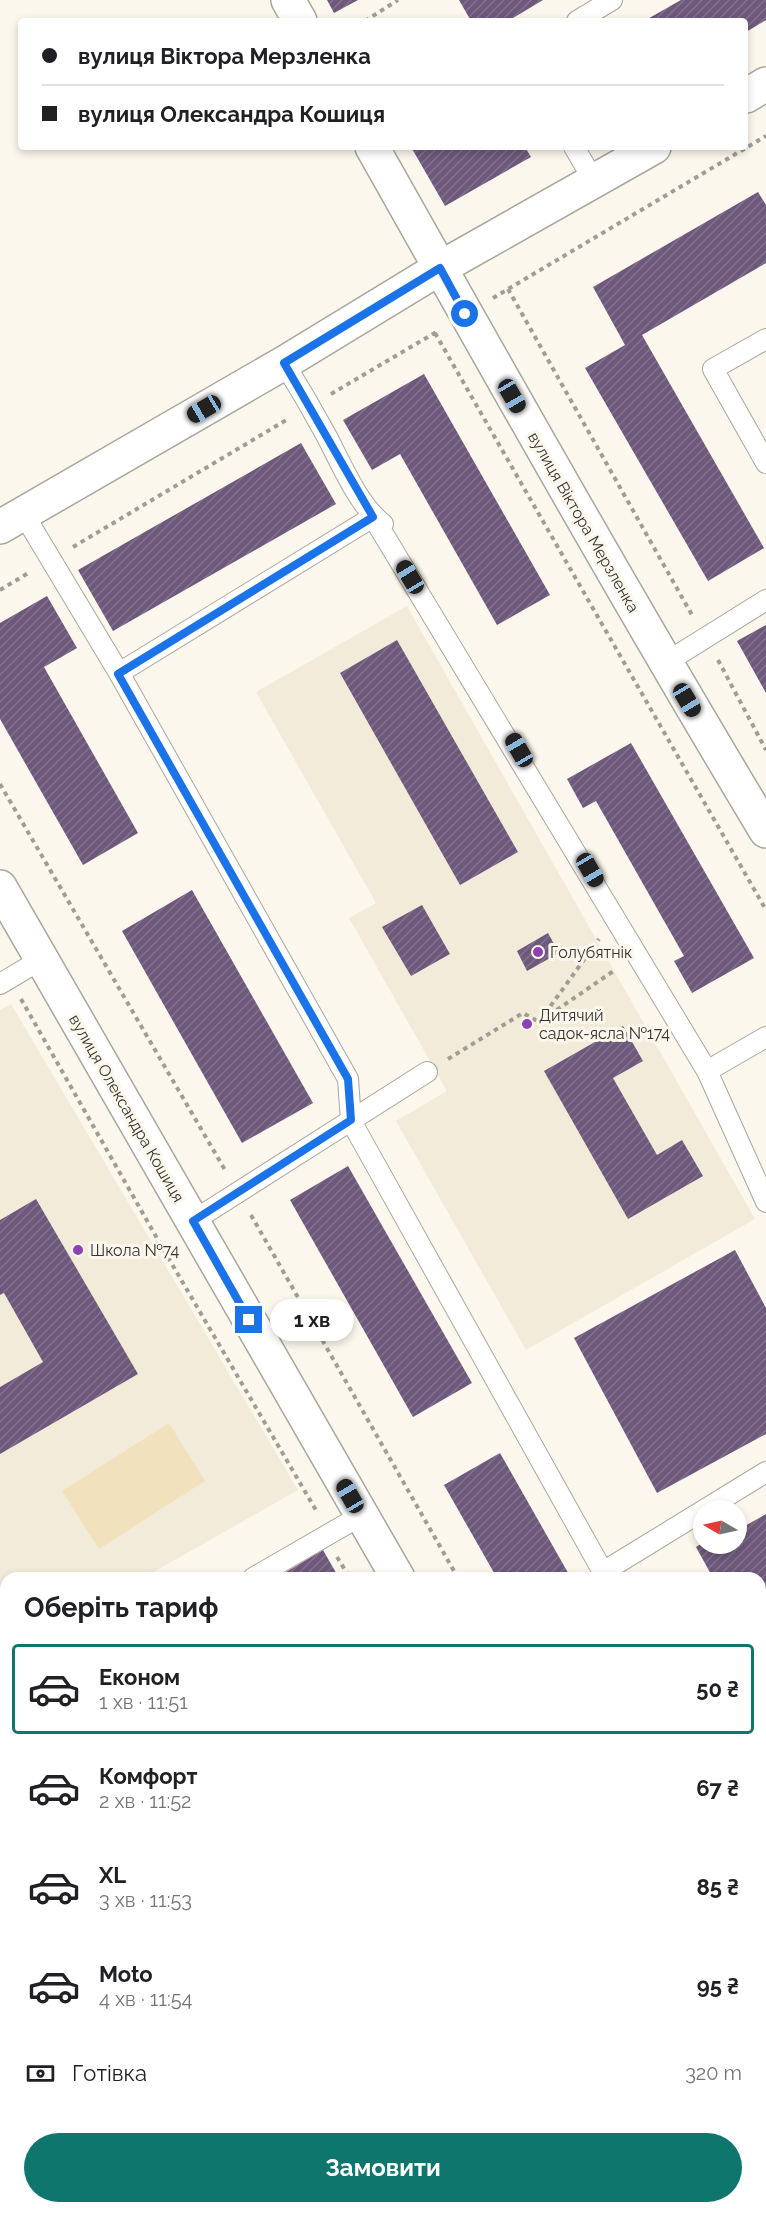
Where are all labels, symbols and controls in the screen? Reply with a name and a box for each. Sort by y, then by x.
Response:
text: вулиця Віктора Мерзленка [78,43,371,69]
text: вулиця Олександра Кошиця [78,101,385,127]
route start [451,300,478,327]
car [495,376,529,416]
car [184,392,224,426]
street label: вулиця Віктора Мерзленка [524,429,643,616]
car [393,557,427,597]
car [670,680,704,720]
car [502,730,536,770]
car [573,850,607,890]
place label: Голубятнік [550,943,632,962]
marker: Голубятнік [531,945,545,959]
place label: Дитячий садок-ясла №174 [539,1006,670,1043]
street label: вулиця Олександра Кошиця [65,1011,188,1206]
marker: Дитячий садок-ясла №174 [520,1017,534,1031]
place label: Школа №74 [90,1241,179,1260]
marker: Школа №74 [71,1243,85,1257]
callout: 1 хв [270,1299,354,1341]
route end [235,1306,262,1333]
text: 1 хв [294,1308,330,1332]
car [333,1476,367,1516]
north arrow [693,1500,747,1554]
map controls [693,1500,747,1554]
text: Оберіть тариф [24,1592,218,1623]
icon: car [27,1662,81,1716]
text: Економ [99,1664,180,1690]
text: 50 ₴ [696,1676,739,1702]
text: 1 хв · 11:51 [99,1690,188,1714]
icon: car [27,1761,81,1815]
text: Комфорт [99,1763,197,1789]
text: 67 ₴ [696,1775,739,1801]
text: 2 хв · 11:52 [99,1789,191,1813]
icon: car [27,1860,81,1914]
text: XL [99,1862,126,1888]
text: 85 ₴ [696,1874,739,1900]
text: 3 хв · 11:53 [99,1888,192,1912]
icon: car [27,1959,81,2013]
text: Moto [99,1961,153,1987]
text: 95 ₴ [697,1973,739,1999]
text: 4 хв · 11:54 [99,1987,192,2011]
icon: cash [24,2057,57,2090]
text: Готівка [72,2060,147,2086]
text: 320 m [685,2061,742,2085]
button: Замовити [24,2133,742,2202]

